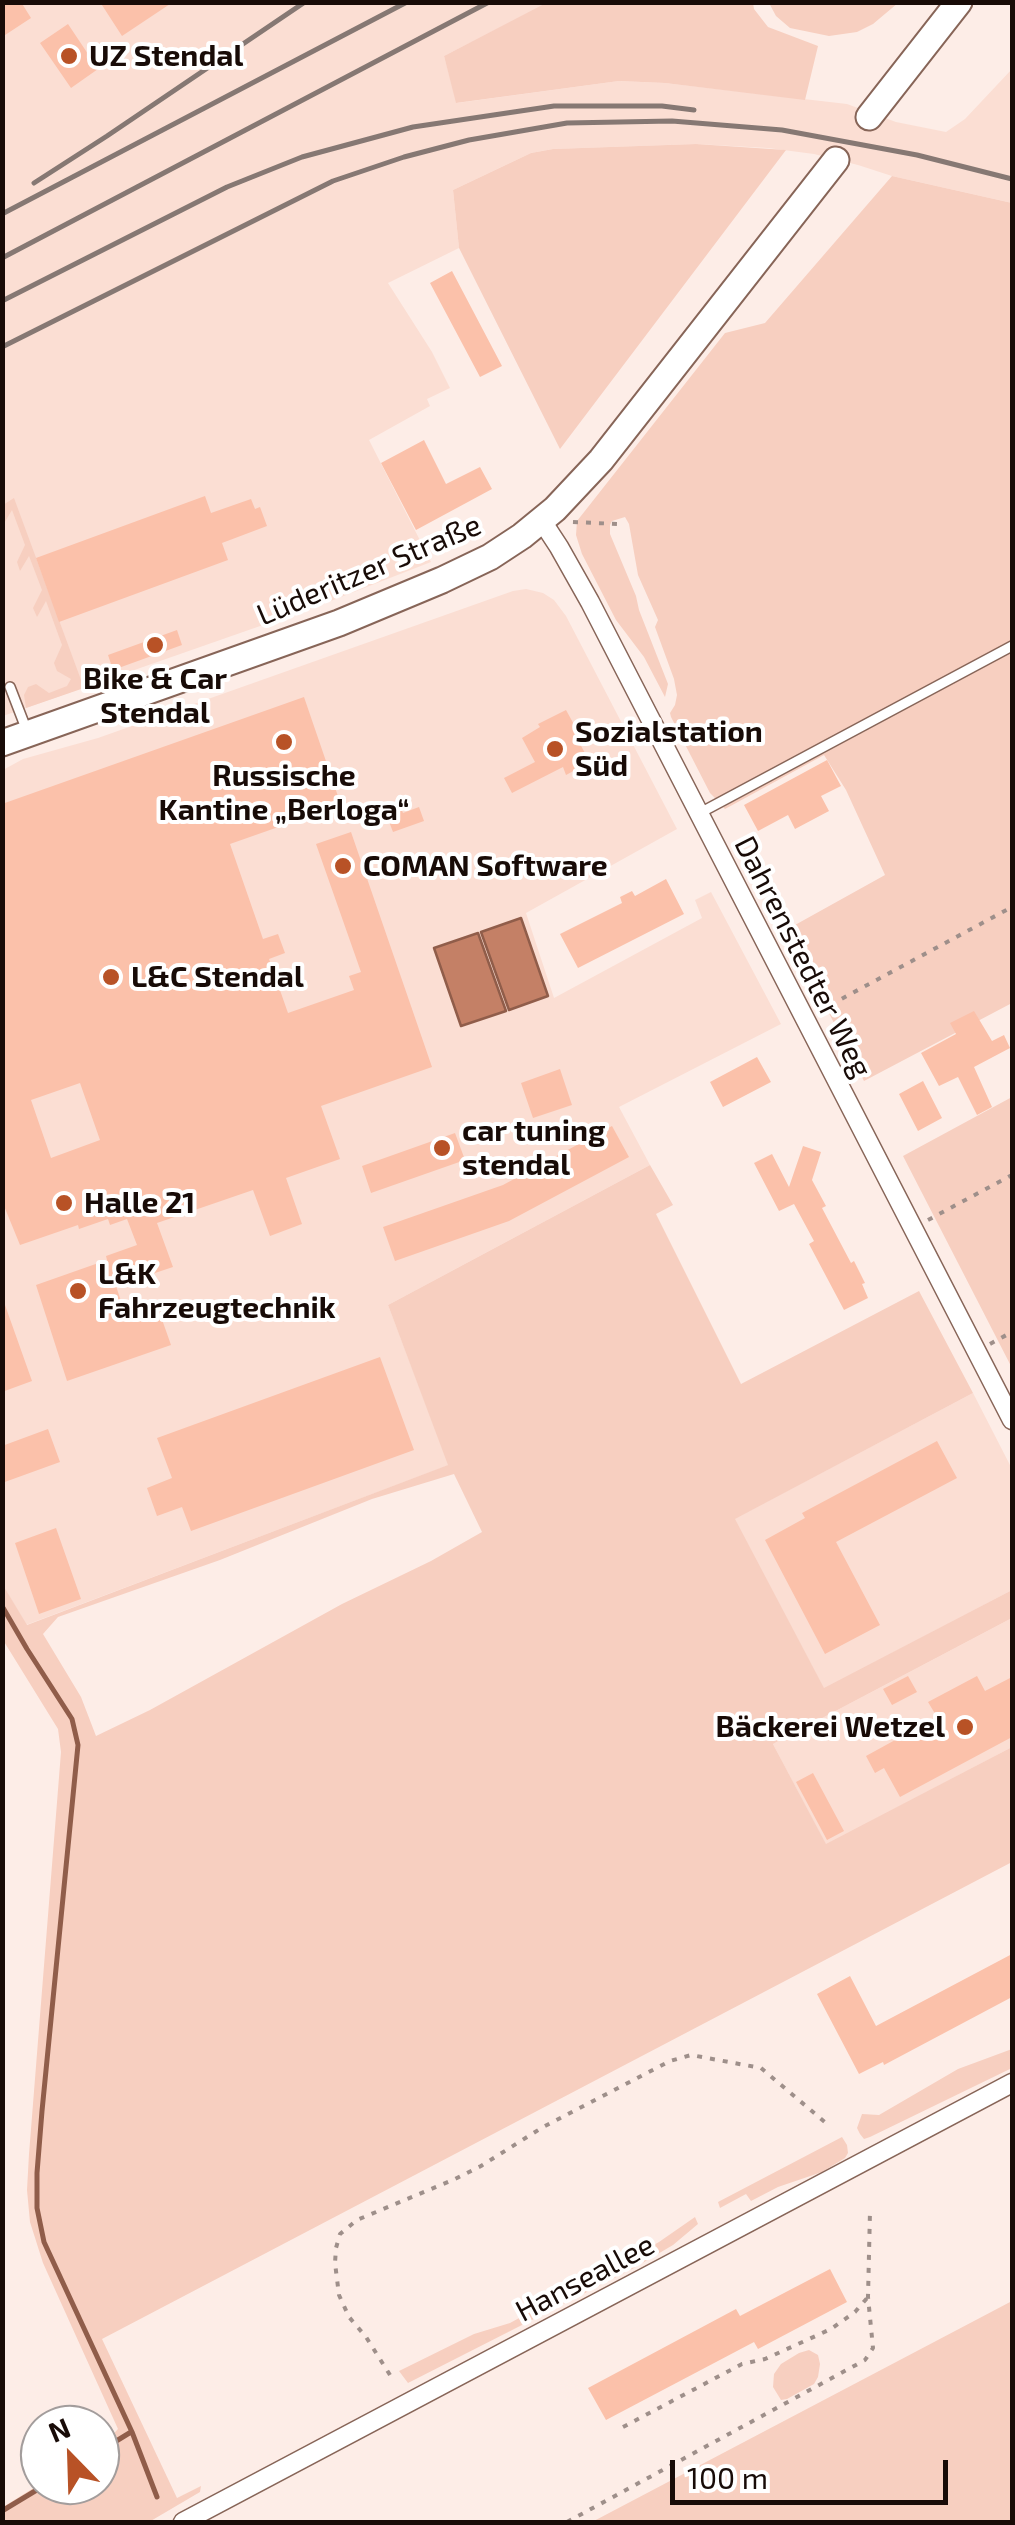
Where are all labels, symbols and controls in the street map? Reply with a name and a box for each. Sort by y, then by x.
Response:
place label: UZ Stendal [89,38,243,74]
marker: UZ Stendal [58,45,80,67]
street label: Lüderitzer Straße [252,507,486,633]
marker: Bike & Car Stendal [144,634,166,656]
place label: Bike & Car Stendal [83,661,227,732]
place label: Sozialstation Süd [575,714,763,784]
marker: Russische Kantine „Berloga“ [273,731,295,753]
marker: Sozialstation Süd [544,738,566,760]
place label: Russische Kantine „Berloga“ [159,758,409,828]
street label: Dahrenstedter Weg [727,830,879,1084]
place label: COMAN Software [363,848,608,884]
marker: COMAN Software [332,855,354,877]
place label: L&C Stendal [131,959,304,995]
marker: L&C Stendal [100,966,122,988]
place label: car tuning stendal [462,1113,606,1184]
marker: car tuning stendal [431,1137,453,1159]
place label: Halle 21 [84,1185,195,1221]
marker: Halle 21 [53,1192,75,1214]
place label: L&K Fahrzeugtechnik [98,1256,335,1326]
marker: L&K Fahrzeugtechnik [67,1280,89,1302]
place label: Bäckerei Wetzel [716,1709,945,1745]
marker: Bäckerei Wetzel [954,1716,976,1738]
street label: Hanseallee [510,2226,660,2330]
north arrow [20,2405,120,2505]
text: N [43,2410,75,2449]
scale bar [675,2440,952,2502]
text: 100 m [687,2459,768,2495]

